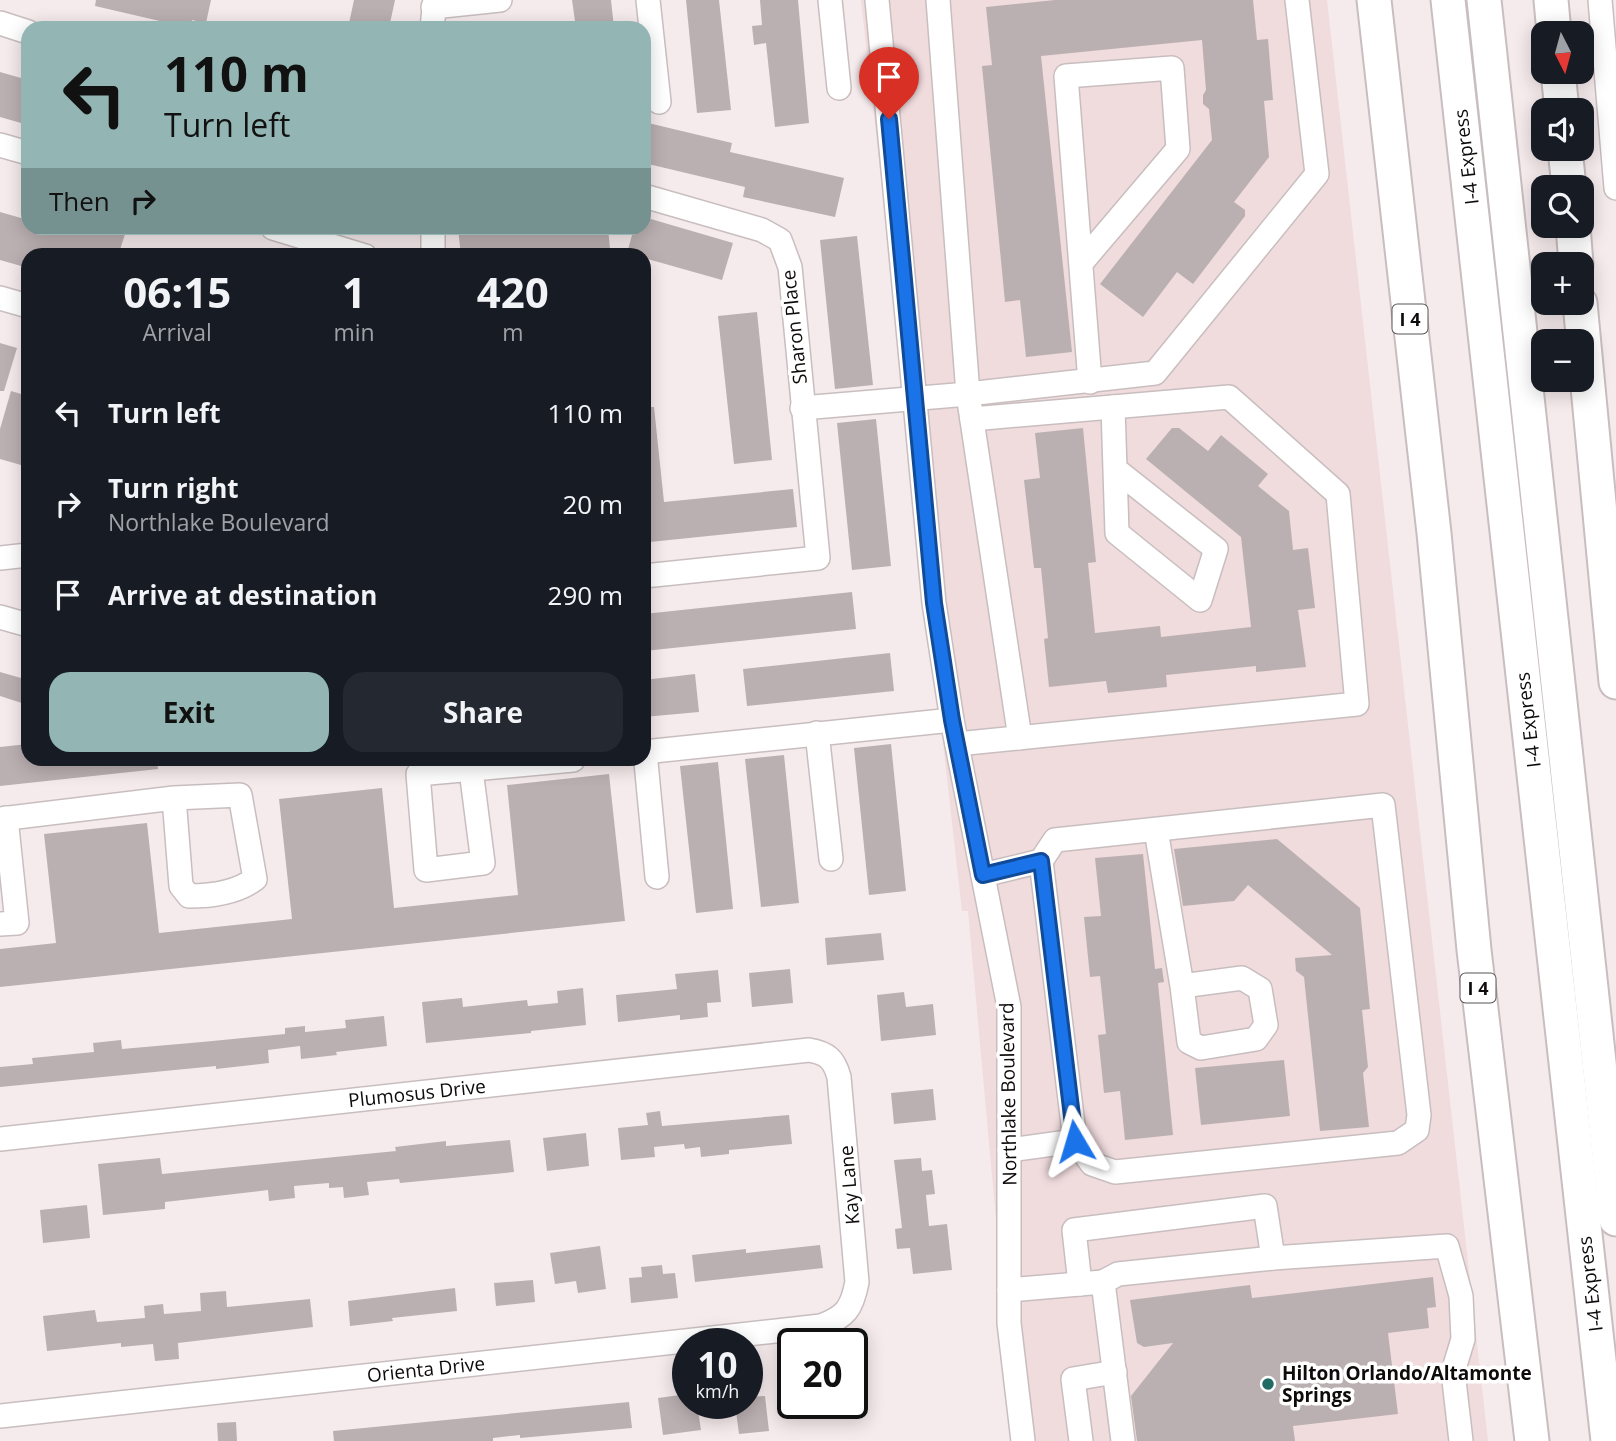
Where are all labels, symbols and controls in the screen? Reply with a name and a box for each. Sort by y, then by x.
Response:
north arrow [1531,21,1594,84]
map controls [1531,21,1594,392]
text: 110 m [164,40,309,106]
pin [859,47,919,119]
icon: left [49,49,140,140]
icon: arrive [870,58,908,96]
button: sound [1531,98,1594,161]
text: Turn left [164,103,290,146]
street label: I-4 Express [1447,108,1485,206]
button: search [1531,175,1594,238]
icon: right [124,182,162,220]
text: Then [49,183,110,219]
button: + [1531,252,1594,315]
text: 06:15 [123,263,231,320]
text: 1 [342,263,366,320]
text: 420 [477,263,549,320]
street label: Sharon Place [775,268,813,386]
road number: I 4 [1392,304,1428,334]
text: Arrival [143,316,212,348]
text: min [333,316,375,348]
text: m [502,316,523,348]
button: − [1531,329,1594,392]
icon: left [49,394,87,432]
text: Turn left [108,395,220,431]
text: 110 m [548,395,623,431]
text: Turn right [108,470,239,506]
icon: right [49,485,87,523]
text: 20 m [562,486,623,522]
text: Northlake Boulevard [108,506,330,538]
icon: arrive [49,576,87,614]
text: Arrive at destination [108,577,377,613]
text: 290 m [548,577,623,613]
street label: I-4 Express [1509,671,1547,769]
button: Exit [49,672,329,752]
button: Share [343,672,623,752]
road number: I 4 [1460,973,1496,1002]
street label: Northlake Boulevard [993,1002,1023,1186]
street label: Plumosus Drive [347,1073,487,1113]
position arrow [1038,1104,1112,1178]
street label: Kay Lane [833,1144,865,1226]
street label: I-4 Express [1571,1235,1609,1333]
speed limit sign: 20 [777,1328,868,1419]
text: 10 [697,1341,738,1388]
street label: Orienta Drive [366,1350,486,1388]
place label: Hilton Orlando/Altamonte Springs [1282,1360,1532,1408]
marker: Hilton Orlando/Altamonte Springs [1260,1376,1276,1392]
text: km/h [696,1379,739,1403]

